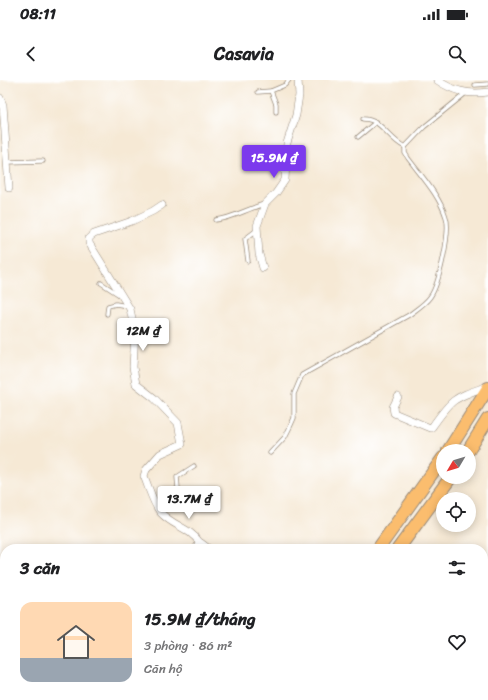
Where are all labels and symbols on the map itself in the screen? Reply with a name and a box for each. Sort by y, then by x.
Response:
pin: 15.9M ₫ [237,145,311,179]
pin: 12M ₫ [115,318,171,352]
north arrow [436,444,476,484]
pin: 13.7M ₫ [152,486,226,520]

